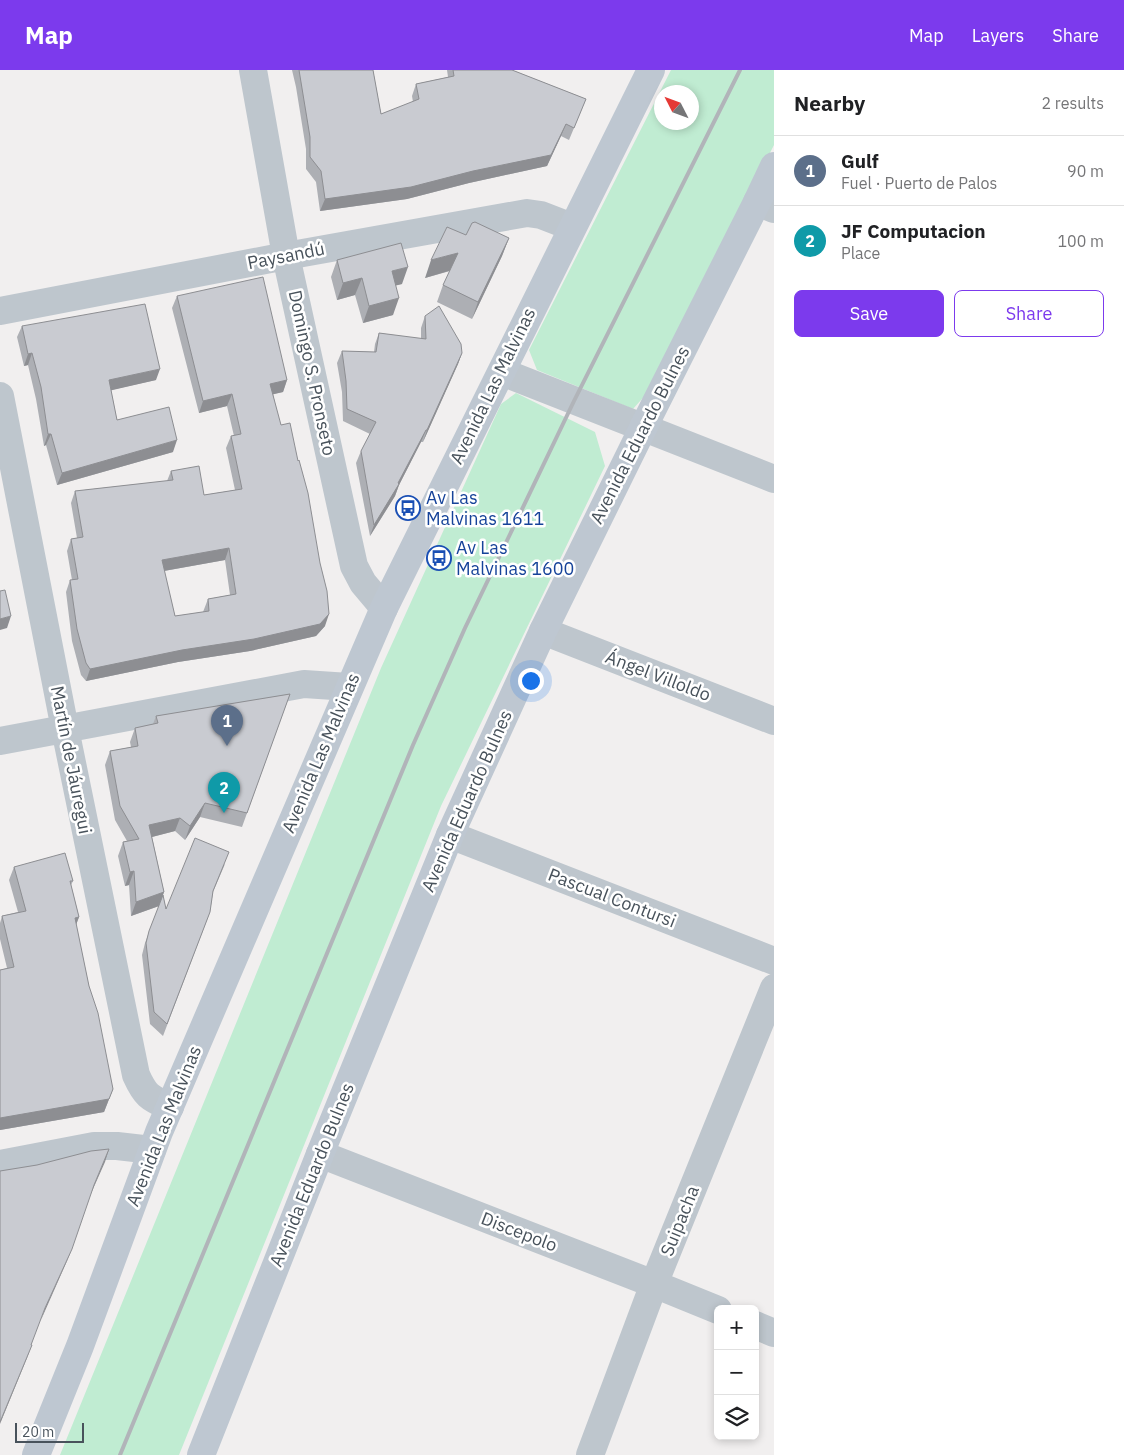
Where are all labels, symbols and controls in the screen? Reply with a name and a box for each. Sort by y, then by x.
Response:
text: Map [25,19,73,51]
text: Map [909,24,944,47]
text: Layers [972,24,1024,47]
text: Share [1052,24,1099,47]
north arrow [654,85,699,130]
text: Nearby [794,89,865,117]
text: 2 results [1041,93,1104,113]
text: Gulf [841,149,879,173]
text: 1 [805,161,815,181]
text: 90 m [1067,161,1104,181]
text: Fuel · Puerto de Palos [841,173,997,193]
text: JF Computacion [841,219,986,243]
text: 2 [805,231,815,251]
text: 100 m [1057,231,1104,251]
street label: Paysandú [245,237,327,274]
text: Place [841,243,880,263]
street label: Domingo S. Pronseto [284,288,341,458]
button: Save [794,290,944,337]
button: Share [954,290,1104,337]
street label: Avenida Las Malvinas [445,304,540,468]
street label: Avenida Eduardo Bulnes [585,342,694,527]
place label: Av Las Malvinas 1611 [426,486,544,530]
bus stop icon: Av Las Malvinas 1611 [395,495,421,521]
place label: Av Las Malvinas 1600 [456,536,574,580]
bus stop icon: Av Las Malvinas 1600 [426,545,452,571]
street label: Ángel Villoldo [602,645,714,706]
your location [518,668,544,694]
street label: Avenida Las Malvinas [276,669,365,836]
street label: Martín de Jáuregui [46,684,97,836]
pin: 1 [211,705,243,746]
street label: Avenida Eduardo Bulnes [416,706,517,895]
pin: 2 [208,772,240,813]
street label: Pascual Contursi [545,863,679,932]
street label: Avenida Las Malvinas [121,1042,206,1210]
street label: Avenida Eduardo Bulnes [264,1079,359,1270]
street label: Suipacha [655,1182,704,1259]
street label: Discepolo [478,1207,560,1257]
map controls [714,1305,759,1440]
button: + [714,1305,759,1350]
button: − [714,1350,759,1395]
button: layers [714,1395,759,1440]
scale bar [15,1420,84,1443]
text: 20 m [22,1423,54,1441]

